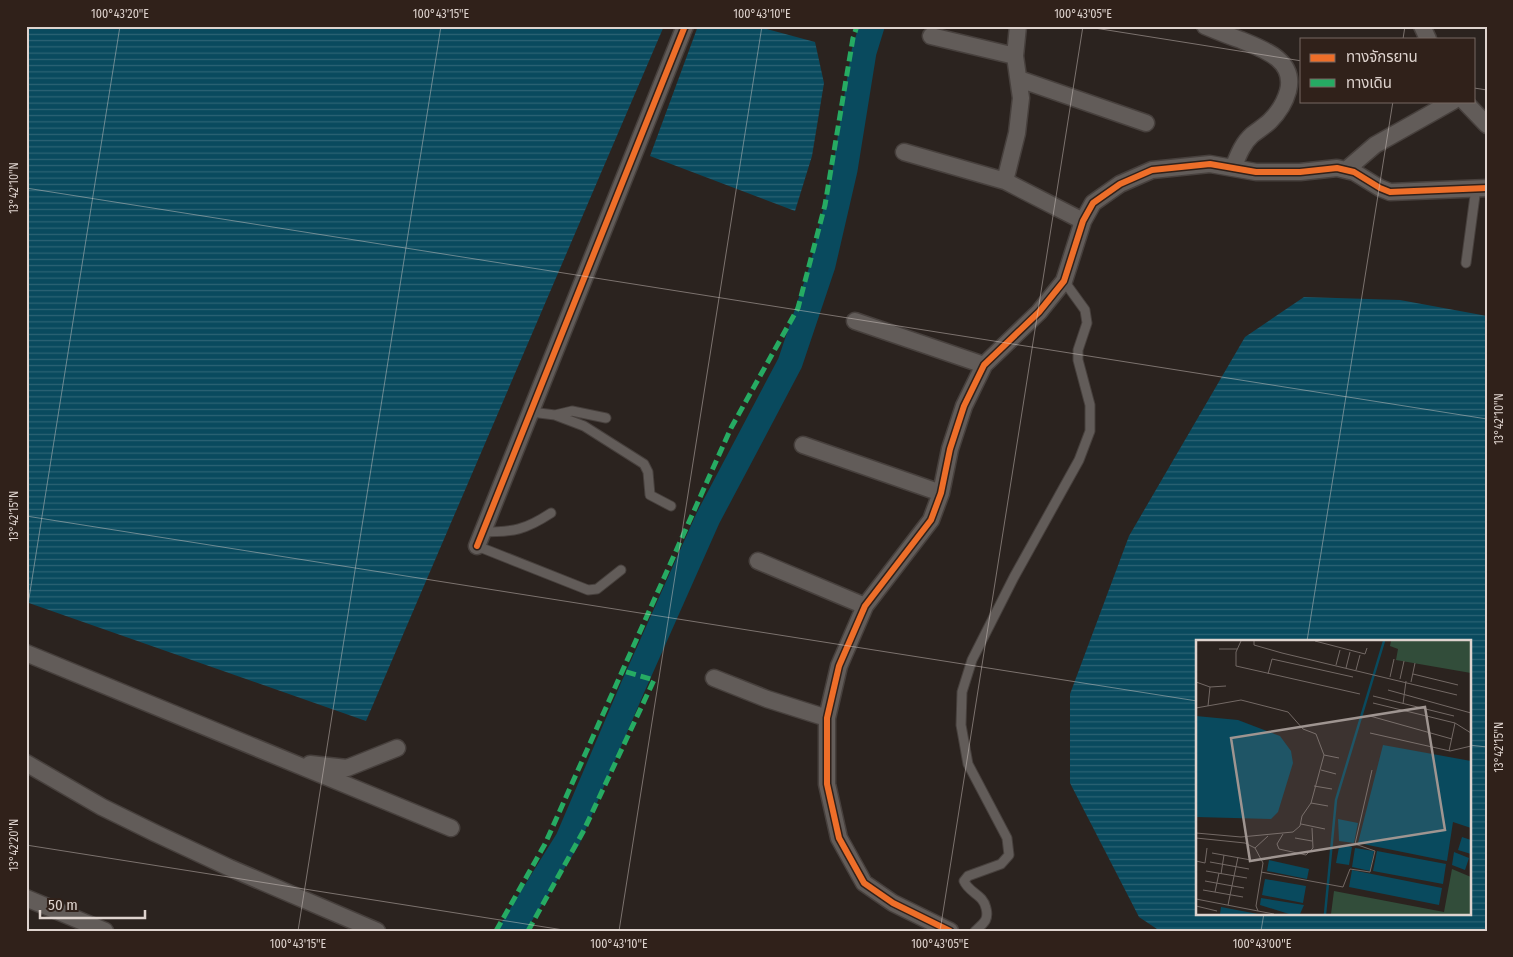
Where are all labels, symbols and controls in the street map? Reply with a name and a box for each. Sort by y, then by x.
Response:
text: 100°43'20"E [91,7,149,21]
text: 100°43'15"E [413,7,470,21]
text: 100°43'10"E [733,7,791,21]
text: 100°43'05"E [1054,7,1112,21]
legend [1300,38,1476,102]
text: ทางจักรยาน [1346,48,1418,66]
text: ทางเดิน [1346,74,1392,92]
text: 13°42'10"N [7,162,21,214]
text: 13°42'10"N [1492,393,1506,445]
text: 13°42'15"N [7,491,21,541]
inset map [1196,640,1470,914]
text: 13°42'15"N [1492,722,1506,772]
text: 13°42'20"N [7,819,21,871]
scale bar [40,887,145,919]
text: 50 m [48,896,78,914]
text: 100°43'15"E [270,937,327,951]
text: 100°43'10"E [590,937,648,951]
text: 100°43'05"E [911,937,969,951]
text: 100°43'00"E [1233,937,1292,951]

